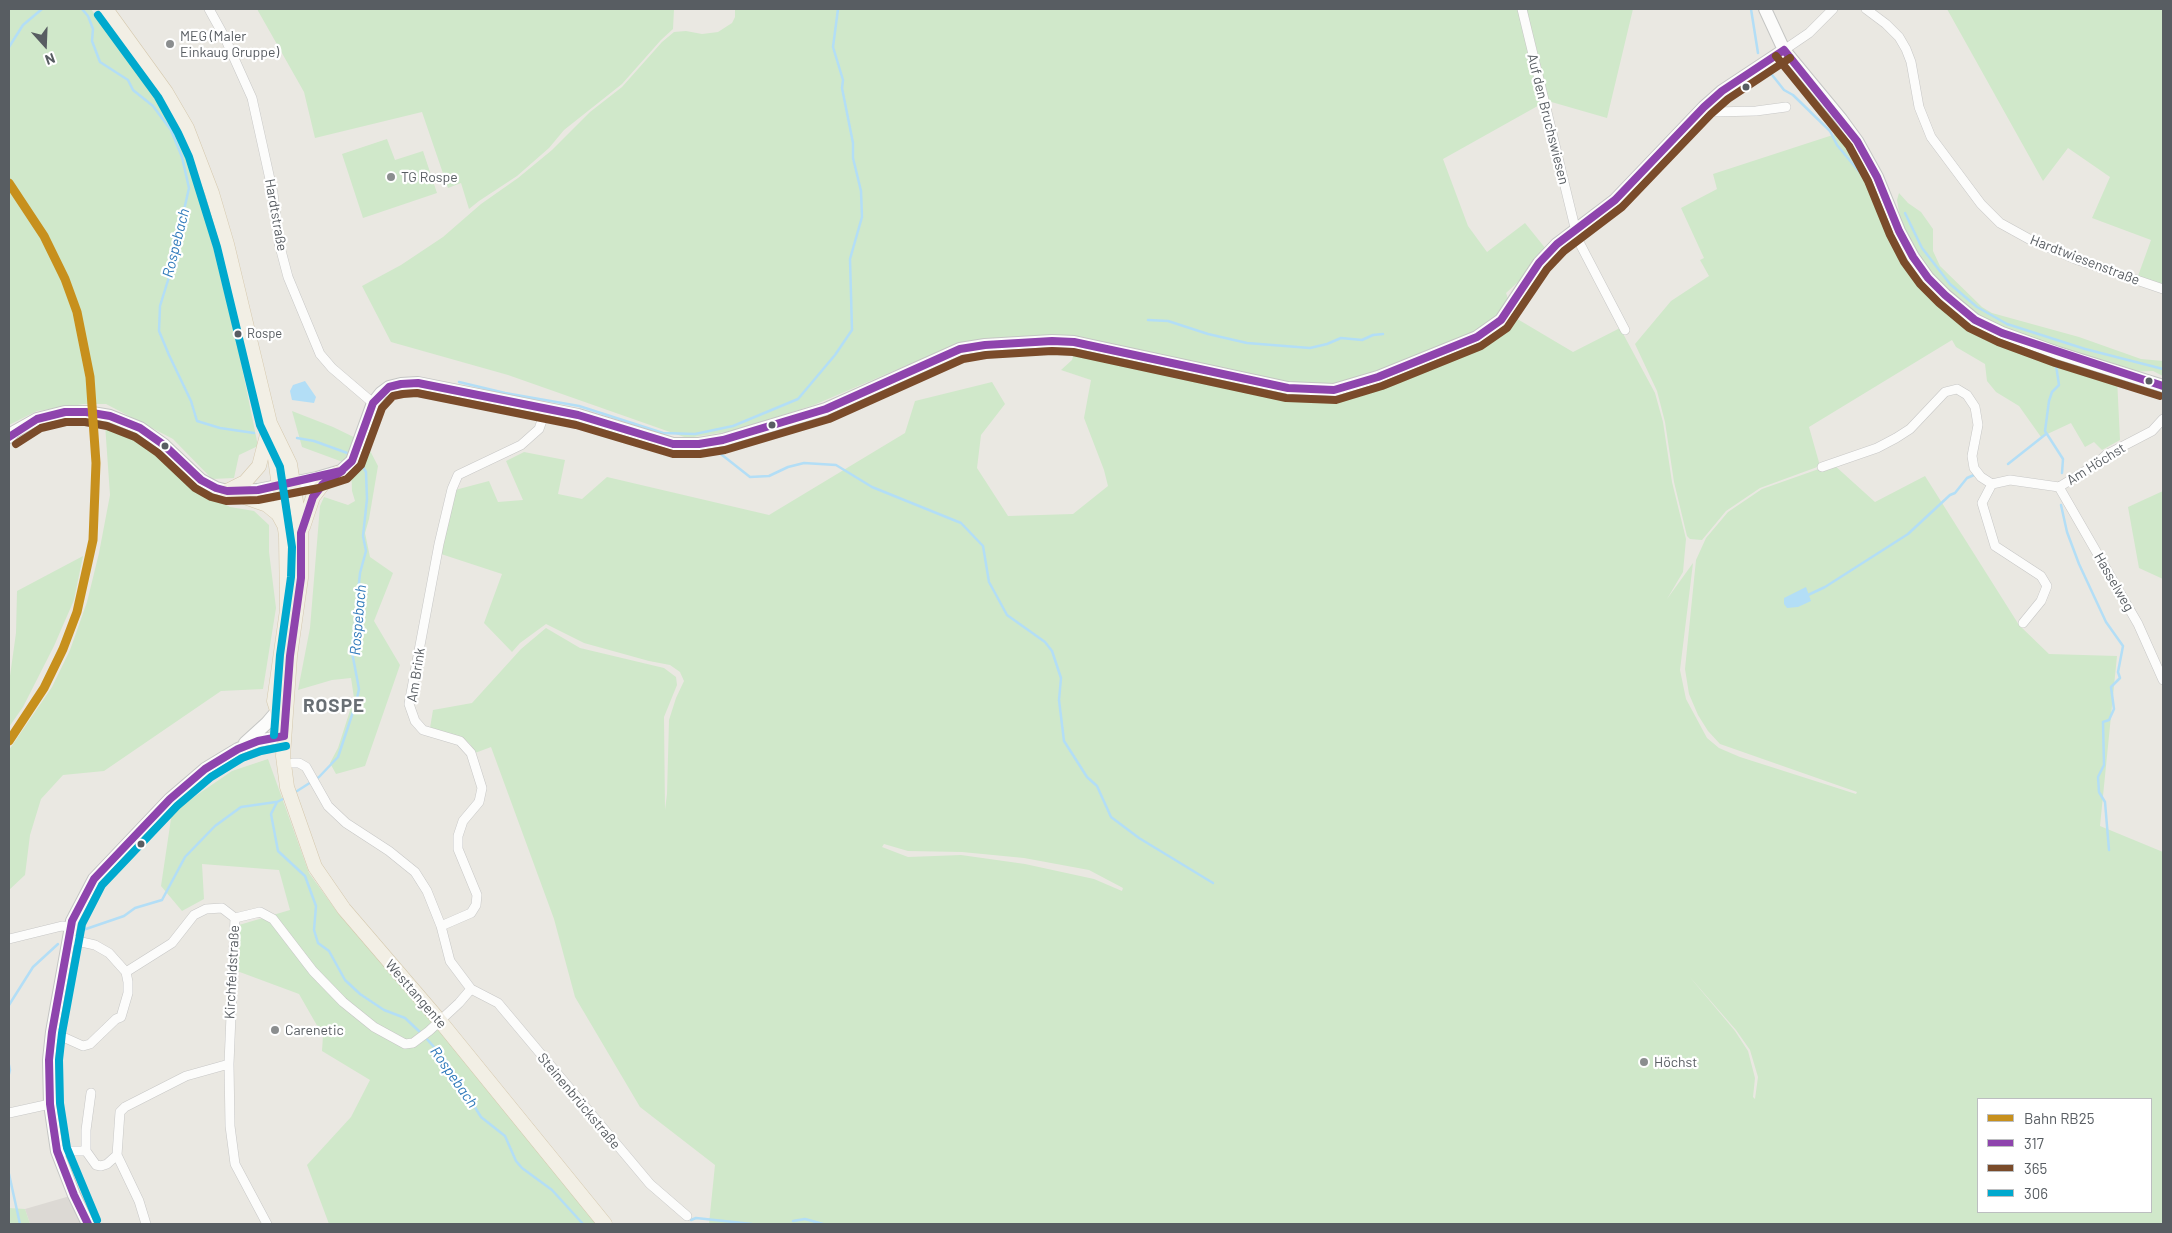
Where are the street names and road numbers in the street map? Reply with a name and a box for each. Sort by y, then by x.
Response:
street label: Auf den Bruchswiesen [1524,52,1572,186]
street label: Hardtstraße [261,177,291,253]
street label: Hardtwiesenstraße [2028,231,2142,289]
street label: Am Höchst [2063,439,2129,489]
street label: Hasselweg [2090,550,2138,614]
street label: Am Brink [403,647,429,703]
street label: Kirchfeldstraße [221,925,243,1019]
street label: Westtangente [382,956,450,1032]
street label: Steinenbrückstraße [534,1050,624,1152]

